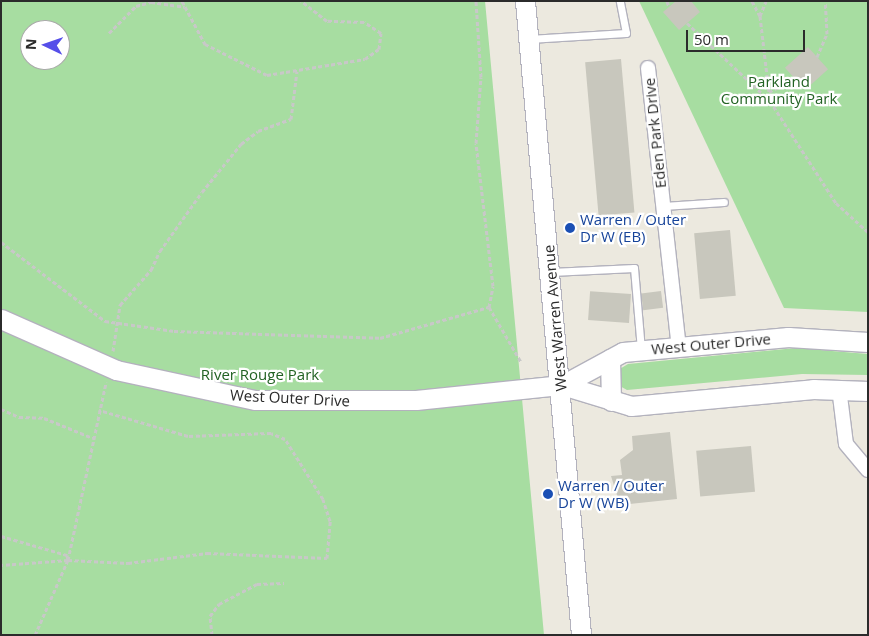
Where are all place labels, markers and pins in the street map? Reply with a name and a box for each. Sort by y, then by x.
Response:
place label: Warren / Outer Dr W (EB) [580,210,686,245]
marker: Warren / Outer Dr W (EB) [564,222,576,234]
place label: Warren / Outer Dr W (WB) [558,476,664,511]
marker: Warren / Outer Dr W (WB) [542,488,554,500]

